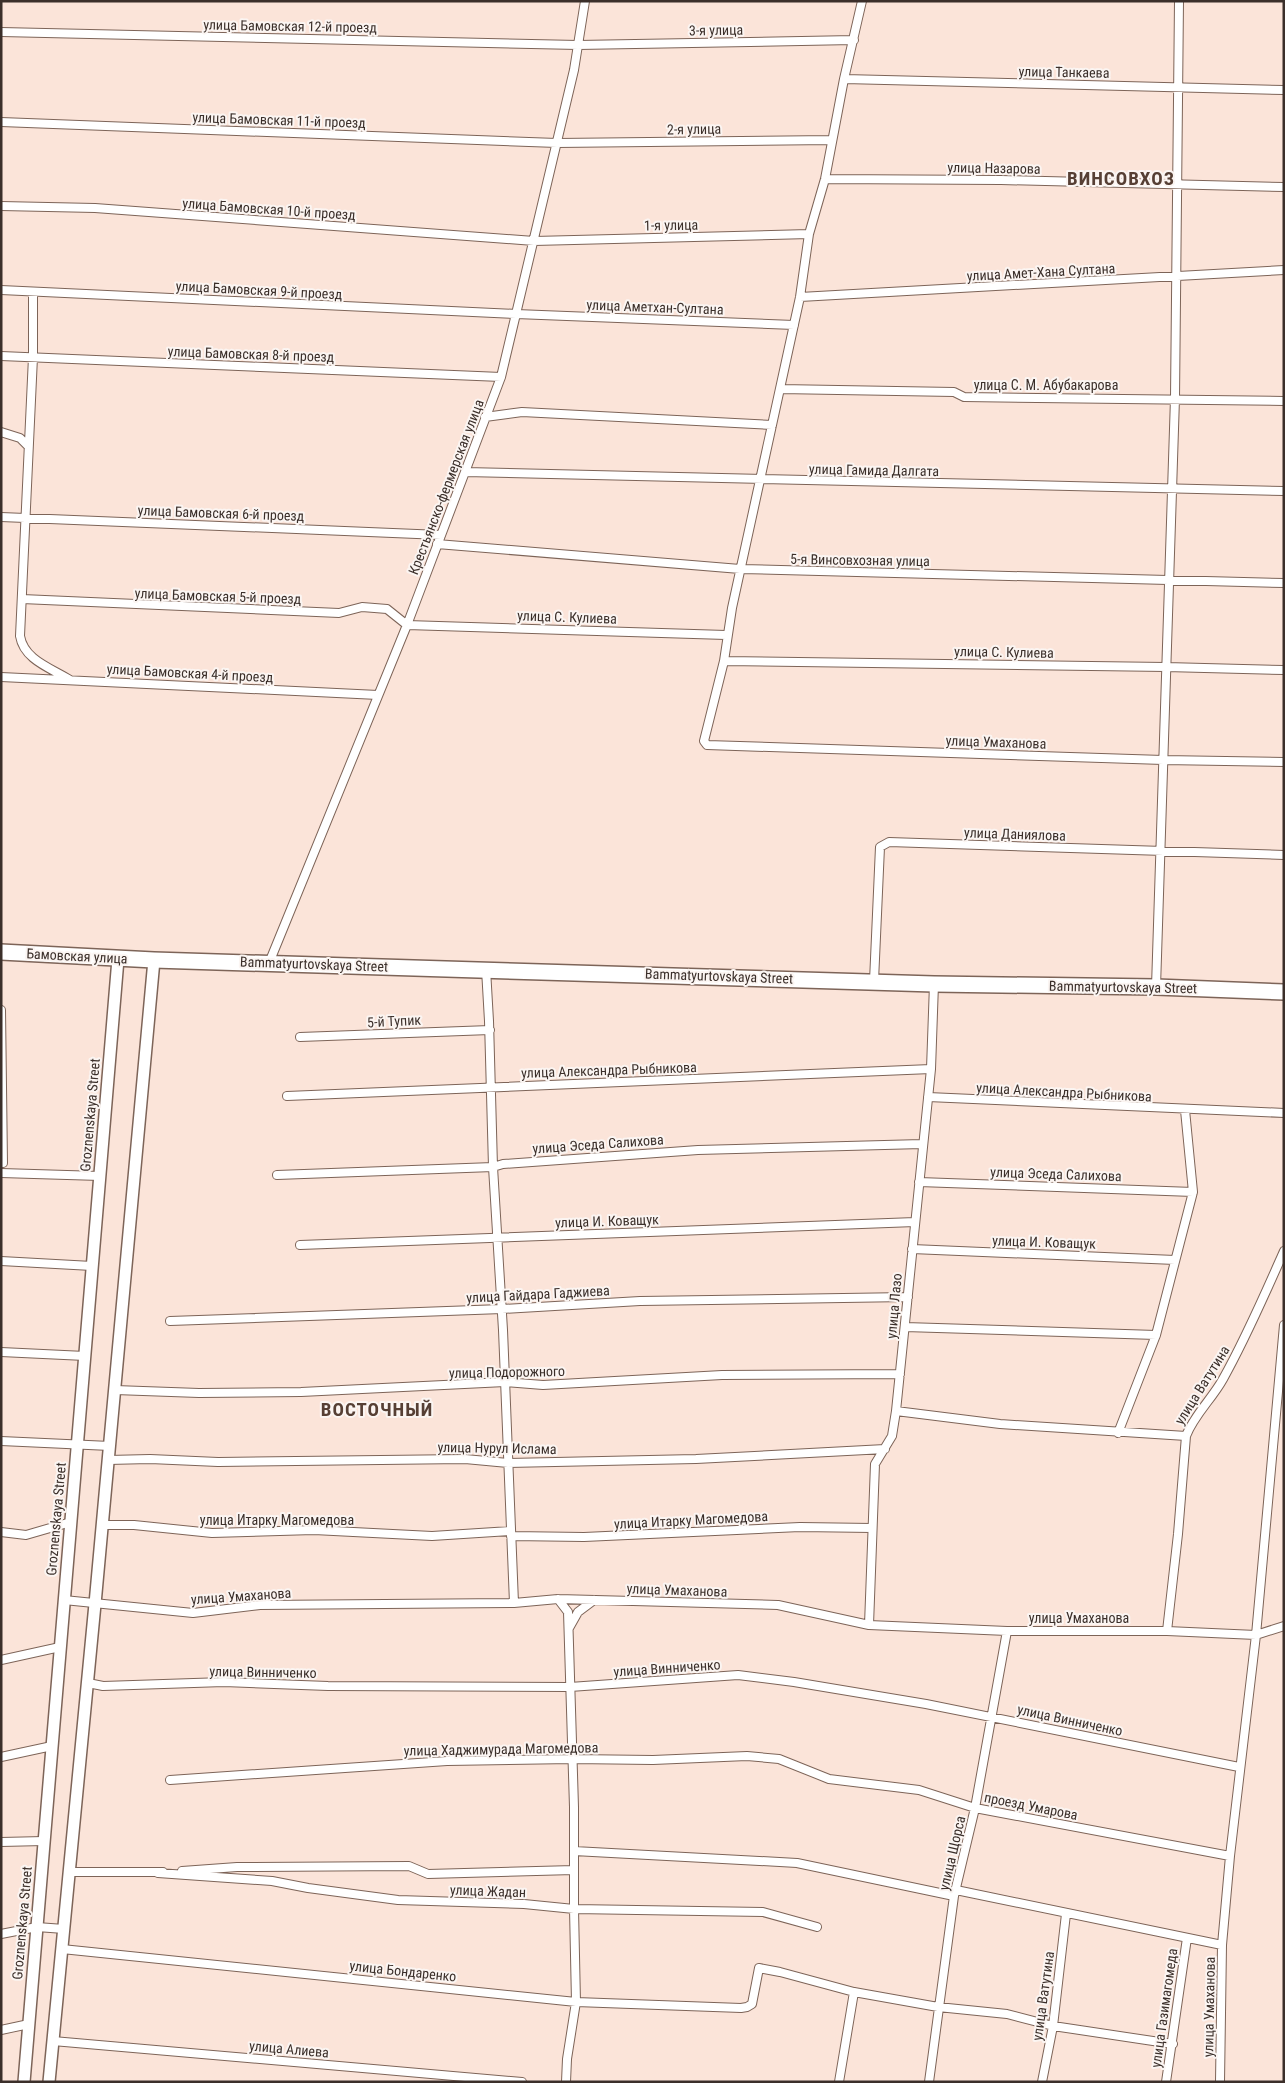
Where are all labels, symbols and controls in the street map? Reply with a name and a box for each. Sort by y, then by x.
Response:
street label: улица Бамовская 12-й проезд [203,16,377,36]
street label: 3-я улица [689,22,743,38]
street label: улица Танкаева [1018,63,1110,81]
street label: улица Бамовская 11-й проезд [192,109,366,131]
street label: 2-я улица [667,121,721,137]
street label: улица Назарова [947,159,1041,177]
district label: ВИНСОВХОЗ [1067,167,1175,190]
street label: улица Бамовская 10-й проезд [182,195,357,223]
street label: 1-я улица [644,217,698,233]
street label: улица Амет-Хана Султана [966,260,1116,284]
street label: улица Бамовская 9-й проезд [175,278,343,302]
street label: улица Аметхан-Султана [586,297,724,317]
street label: улица Бамовская 8-й проезд [167,343,335,365]
street label: улица С. М. Абубакарова [974,377,1118,393]
street label: Крестьянско-фермерская улица [405,397,487,577]
street label: улица Гамида Далгата [809,461,939,479]
street label: улица Бамовская 6-й проезд [137,502,305,524]
street label: 5-я Винсовхозная улица [790,551,930,569]
street label: улица Бамовская 5-й проезд [134,585,302,607]
street label: улица С. Кулиева [517,607,617,627]
street label: улица С. Кулиева [954,643,1054,661]
street label: улица Бамовская 4-й проезд [106,661,274,685]
street label: улица Умаханова [945,732,1047,752]
street label: улица Даниялова [964,824,1066,844]
street label: Бамовская улица [26,945,128,967]
street label: Bammatyurtovskaya Street [240,953,388,975]
street label: Bammatyurtovskaya Street [645,965,793,987]
street label: Bammatyurtovskaya Street [1049,978,1197,996]
street label: 5-й Тупик [367,1012,422,1030]
street label: Groznenskaya Street [77,1058,103,1172]
street label: улица Александра Рыбникова [521,1059,697,1081]
street label: улица Александра Рыбникова [976,1079,1152,1105]
street label: улица Эседа Салихова [532,1131,664,1157]
street label: улица Эседа Салихова [990,1164,1122,1184]
street label: улица И. Коващук [555,1211,659,1231]
street label: улица И. Коващук [992,1232,1096,1252]
street label: улица Лазо [883,1273,905,1339]
street label: улица Гайдара Гаджиева [466,1282,610,1306]
street label: улица Ватутина [1171,1343,1233,1427]
street label: улица Подорожного [449,1363,565,1381]
district label: ВОСТОЧНЫЙ [321,1398,433,1421]
street label: улица Нурул Ислама [437,1439,557,1457]
street label: Groznenskaya Street [43,1462,69,1576]
street label: улица Итарку Магомедова [614,1508,768,1532]
street label: улица Итарку Магомедова [200,1512,354,1528]
street label: улица Умаханова [626,1580,728,1600]
street label: улица Умаханова [190,1585,292,1607]
street label: улица Умаханова [1029,1610,1129,1626]
street label: улица Винниченко [613,1656,721,1680]
street label: улица Винниченко [209,1663,317,1681]
street label: улица Винниченко [1016,1701,1124,1739]
street label: улица Хаджимурада Магомедова [404,1739,598,1759]
street label: проезд Умарова [983,1789,1079,1823]
street label: улица Щорса [936,1814,968,1892]
street label: Groznenskaya Street [9,1866,35,1980]
street label: улица Жадан [450,1882,526,1900]
street label: улица Газимагомеда [1148,1947,1180,2069]
street label: улица Ватутина [1029,1950,1057,2042]
street label: улица Бондаренко [349,1957,457,1985]
street label: улица Умаханова [1200,1957,1218,2057]
street label: улица Алиева [249,2038,329,2060]

